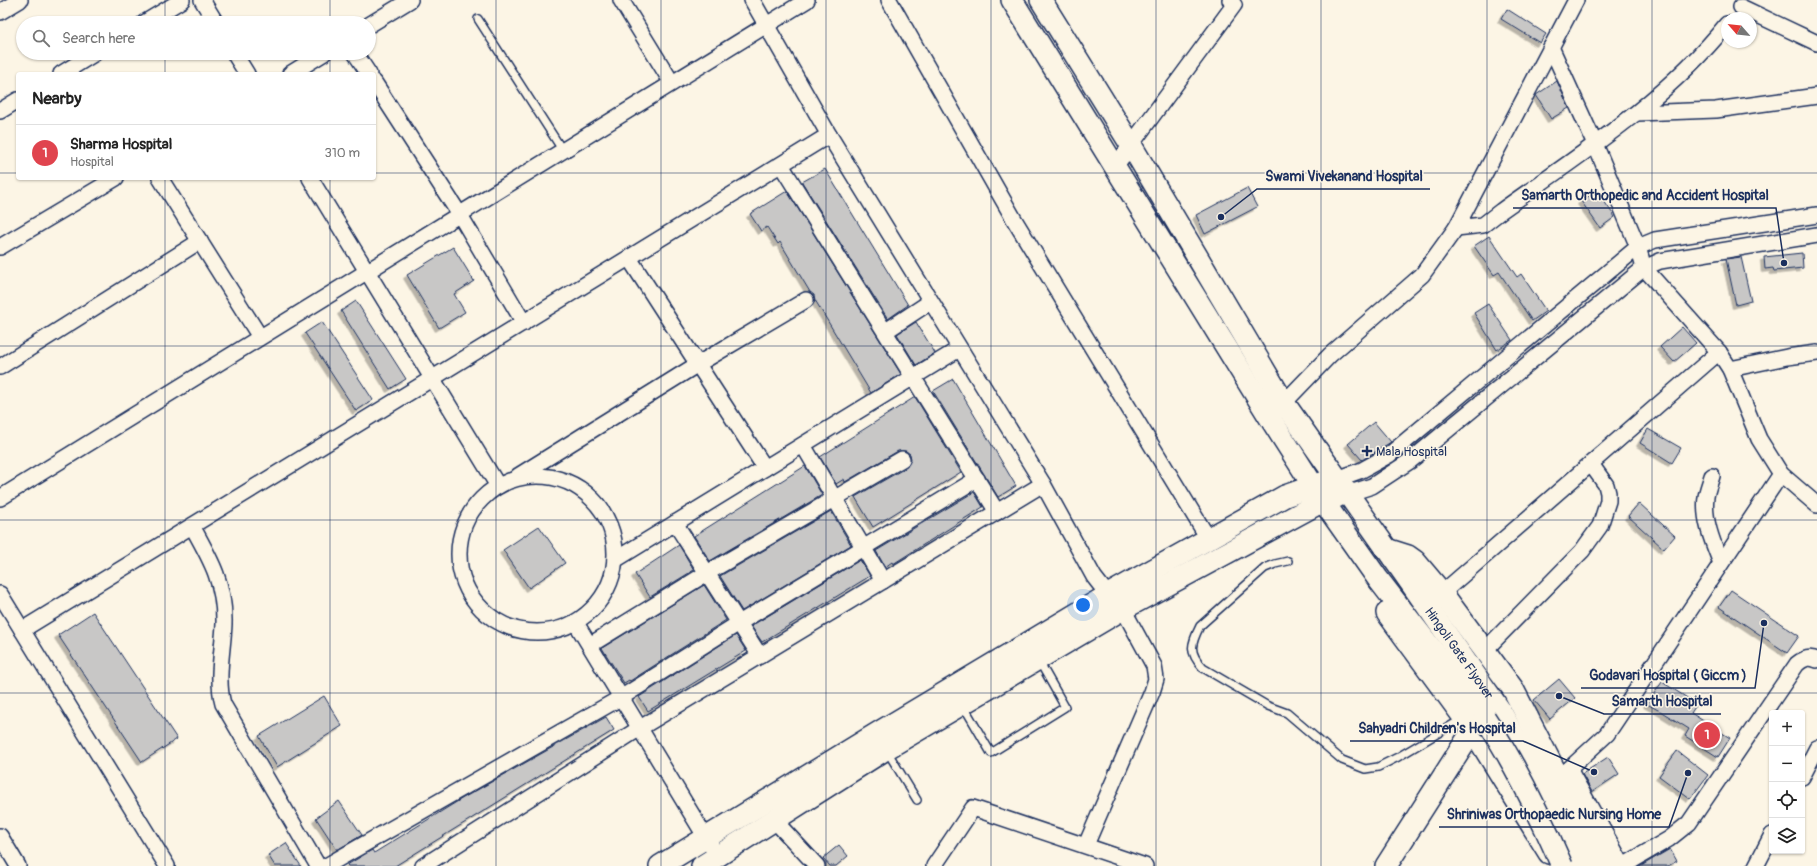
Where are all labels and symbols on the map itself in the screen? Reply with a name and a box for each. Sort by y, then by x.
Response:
north arrow [1721,12,1757,48]
callout: Swami Vivekanand Hospital [1257,163,1430,189]
text: Swami Vivekanand Hospital [1265,168,1423,185]
callout: Samarth Orthopedic and Accident Hospital [1513,182,1776,208]
text: Samarth Orthopedic and Accident Hospital [1521,187,1769,204]
place label: Mala Hospital [1376,444,1447,460]
marker: Mala Hospital [1361,445,1373,457]
your location [1073,595,1093,615]
street label: Hingoli Gate Flyover [1421,604,1497,703]
callout: Godavari Hospital ( Giccm ) [1581,662,1755,688]
text: Godavari Hospital ( Giccm ) [1589,667,1747,684]
callout: Samarth Hospital [1604,688,1721,714]
text: Samarth Hospital [1611,693,1713,710]
callout: Sahyadri Children's Hospital [1350,715,1523,741]
text: Sahyadri Children's Hospital [1358,720,1516,737]
pin: 1 [1694,720,1720,750]
callout: Shriniwas Orthopaedic Nursing Home [1439,801,1669,827]
text: Shriniwas Orthopaedic Nursing Home [1447,806,1662,823]

